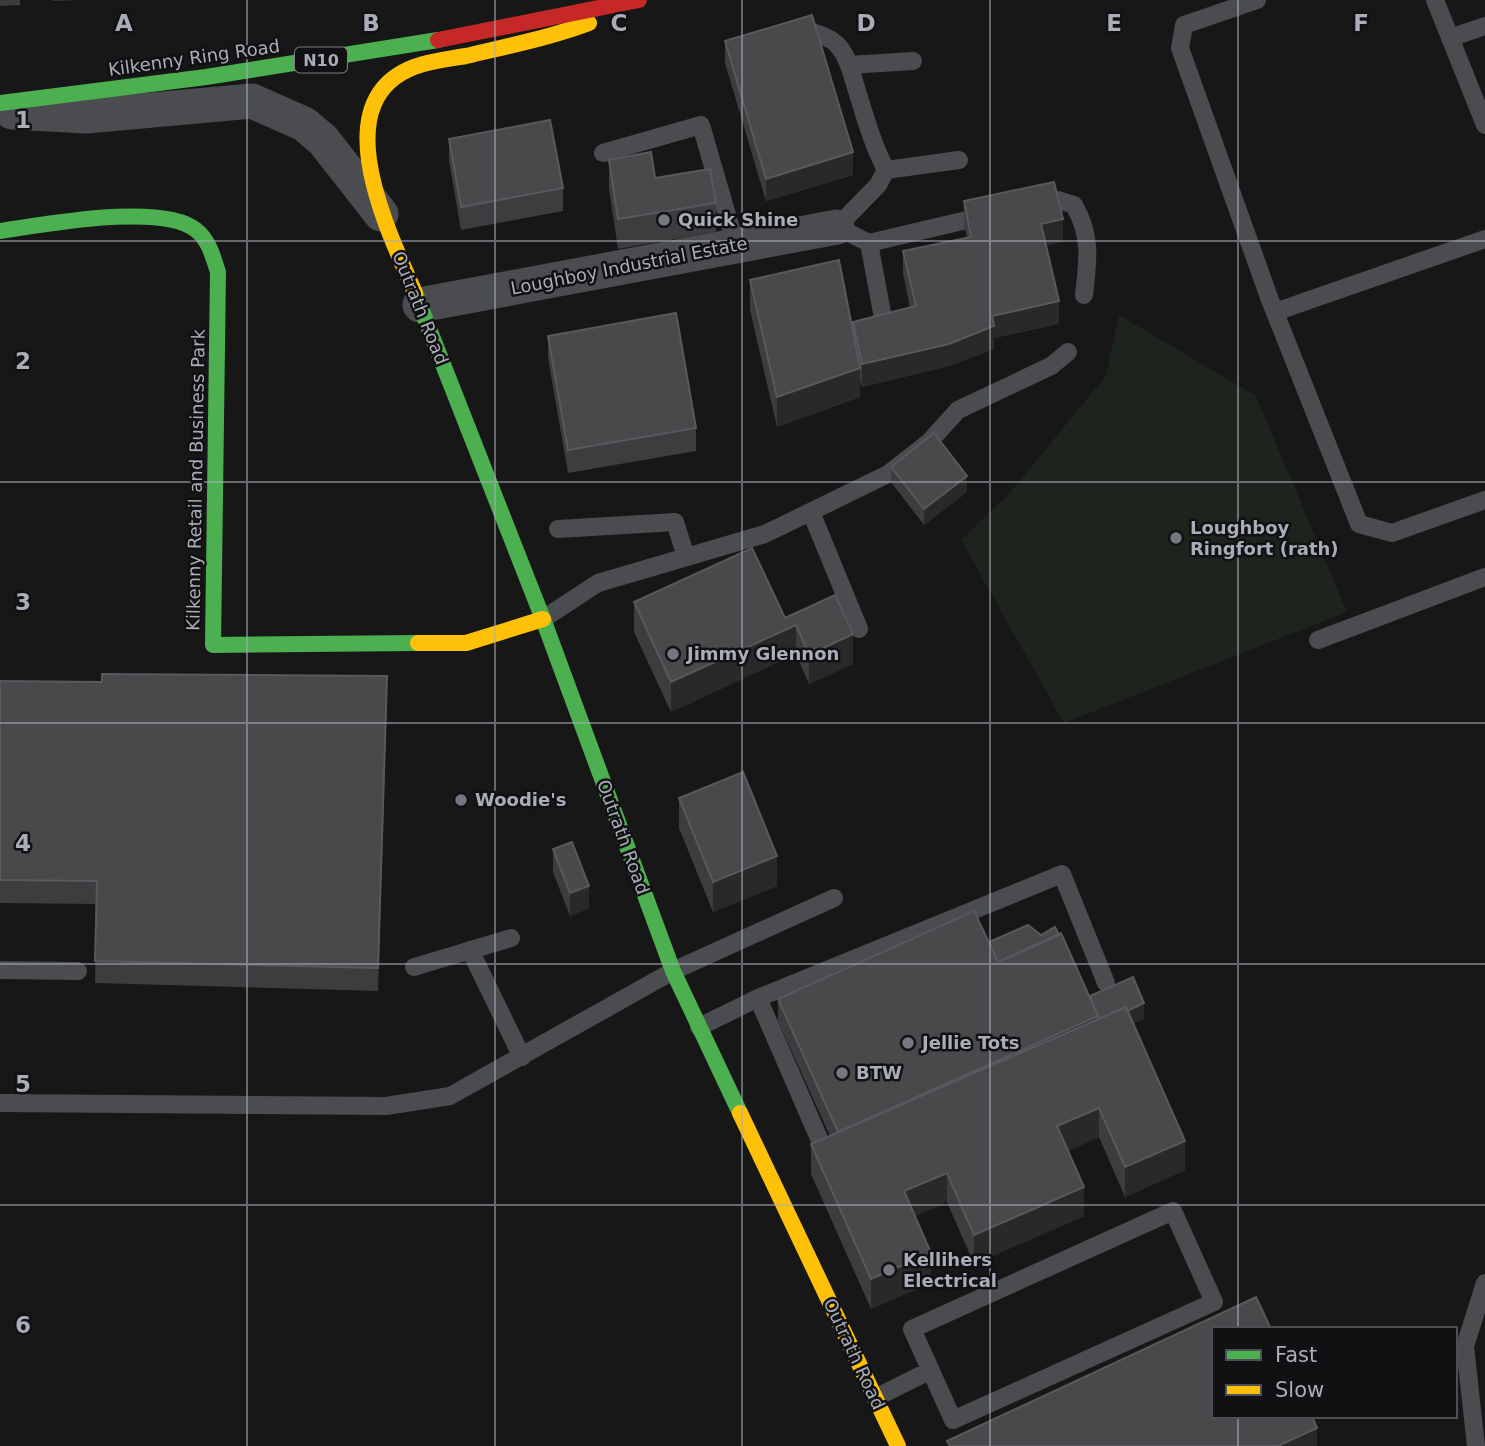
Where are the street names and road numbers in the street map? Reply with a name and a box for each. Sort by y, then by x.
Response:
street label: Kilkenny Ring Road [107,35,281,80]
road number: N10 [295,48,347,72]
street label: Loughboy Industrial Estate [509,232,749,299]
street label: Outrath Road [388,248,453,368]
street label: Kilkenny Retail and Business Park [182,328,209,631]
street label: Outrath Road [593,777,654,897]
street label: Outrath Road [819,1295,889,1413]

